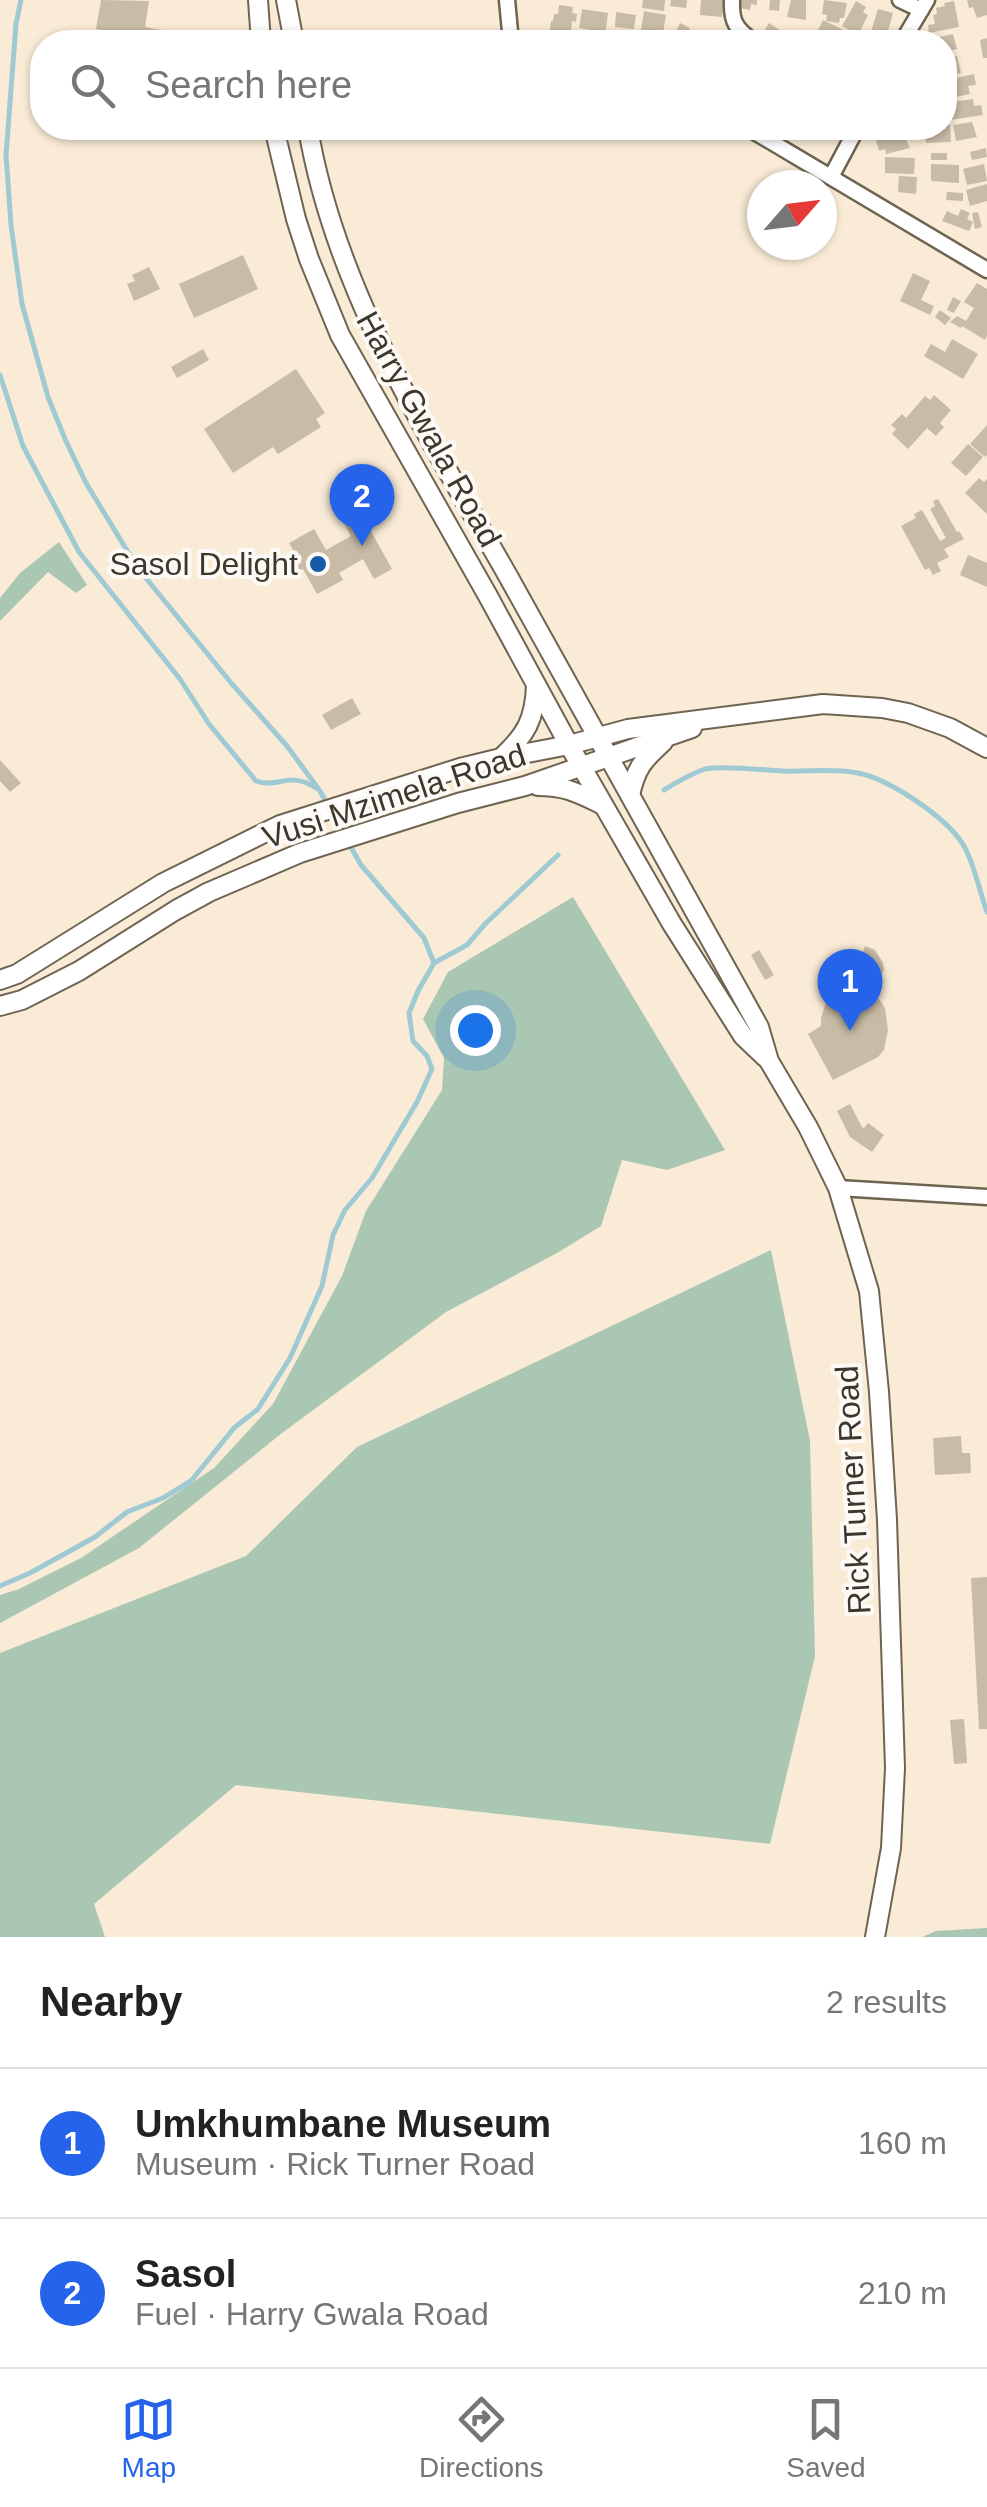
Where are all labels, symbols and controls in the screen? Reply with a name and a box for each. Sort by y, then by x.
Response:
search box [30,30,957,140]
icon: search [65,58,120,113]
text: Search here [145,64,352,106]
north arrow [747,170,837,260]
street label: Harry Gwala Road [349,305,509,553]
pin: 2 [330,464,394,546]
place label: Sasol Delight [109,546,298,582]
marker: Sasol Delight [307,553,329,575]
street label: Vusi Mzimela Road [258,736,530,856]
pin: 1 [818,948,882,1031]
your location [450,1005,501,1056]
street label: Rick Turner Road [829,1365,877,1615]
text: Nearby [40,1978,182,2025]
text: 2 results [826,1984,947,2020]
text: Umkhumbane Museum [135,2103,551,2145]
text: 1 [64,2125,81,2161]
text: 160 m [858,2125,947,2161]
text: Museum · Rick Turner Road [135,2146,535,2182]
text: Sasol [135,2253,236,2295]
text: 2 [64,2275,81,2311]
text: 210 m [858,2275,947,2311]
text: Fuel · Harry Gwala Road [135,2296,489,2332]
tab: Map [121,2392,176,2484]
tab: Directions [419,2392,544,2484]
tab: Saved [786,2392,866,2484]

